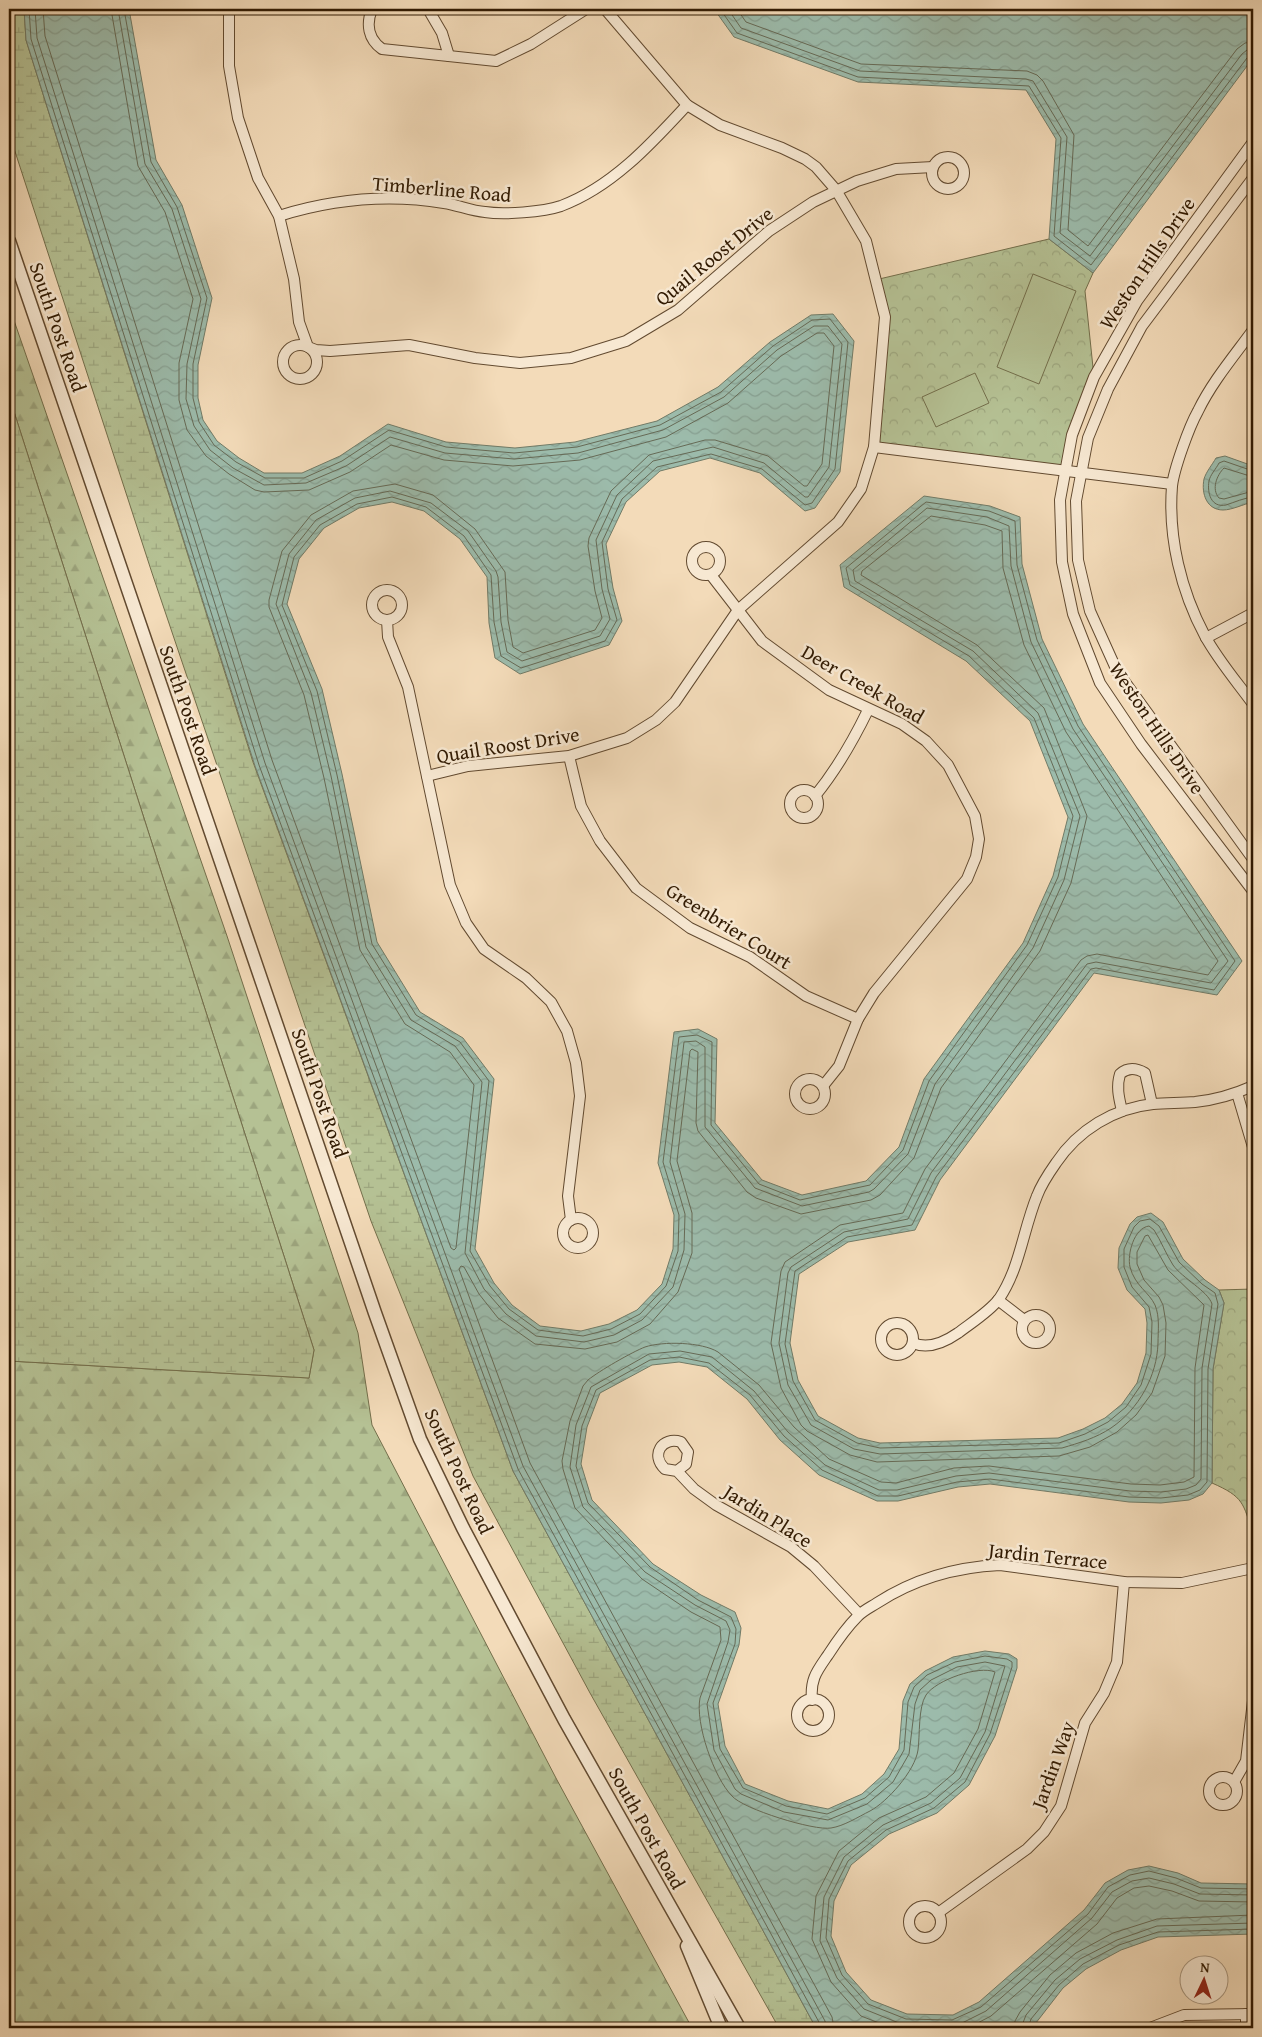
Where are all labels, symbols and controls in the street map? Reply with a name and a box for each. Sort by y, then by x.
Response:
street label: Timberline Road [371,168,513,209]
street label: Weston Hills Drive [1092,191,1202,335]
street label: Quail Roost Drive [649,199,779,312]
street label: South Post Road [23,258,94,396]
street label: Deer Creek Road [796,637,930,731]
street label: South Post Road [153,641,224,779]
street label: Weston Hills Drive [1102,656,1212,800]
street label: Quail Roost Drive [434,719,581,770]
street label: Greenbrier Court [661,875,798,976]
street label: South Post Road [285,1024,356,1162]
street label: South Post Road [418,1403,501,1539]
street label: Jardin Place [716,1475,818,1554]
street label: Jardin Terrace [984,1535,1109,1576]
street label: Jardin Way [1022,1717,1082,1816]
street label: South Post Road [602,1761,693,1894]
north arrow [1180,1954,1230,2004]
text: N [1200,1957,1211,1977]

